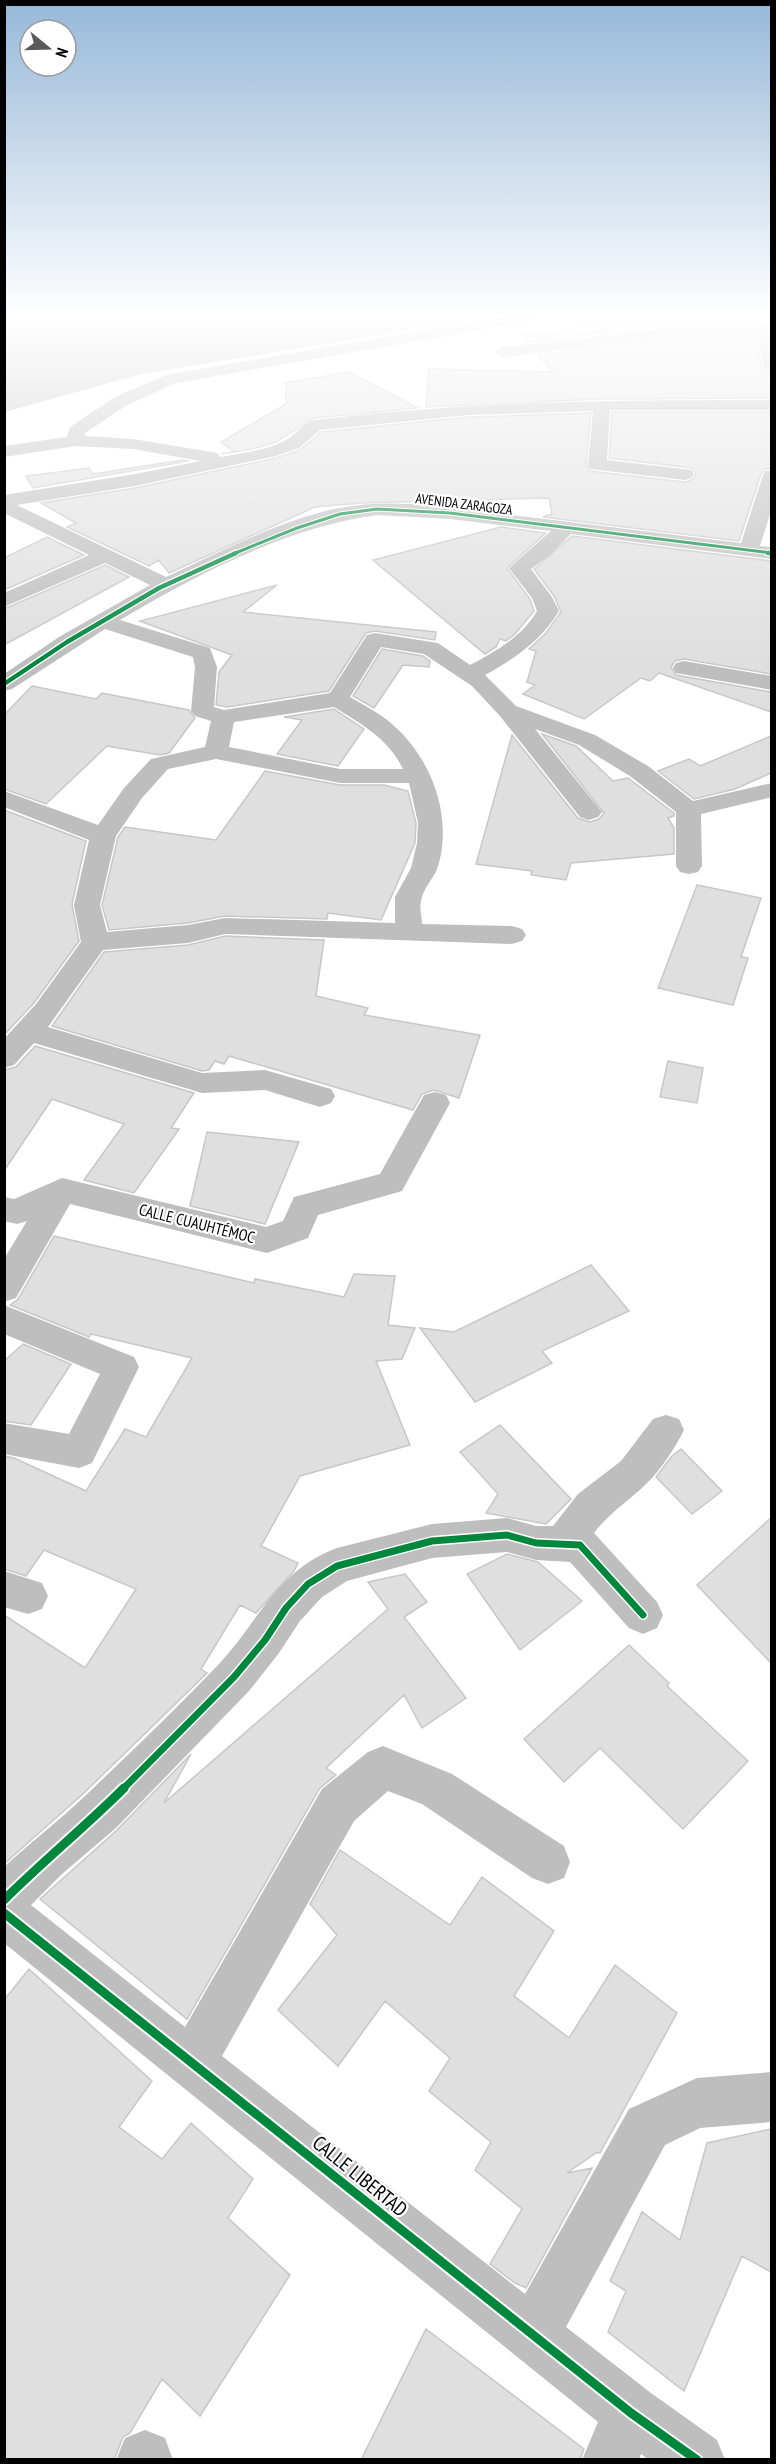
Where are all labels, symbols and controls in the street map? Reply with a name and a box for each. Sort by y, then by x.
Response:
north arrow [18,18,78,78]
text: N [51,46,73,60]
street label: AVENIDA ZARAGOZA [415,489,514,519]
street label: CALLE CUAUHTÉMOC [137,1199,257,1247]
street label: CALLE LIBERTAD [307,2130,413,2222]

